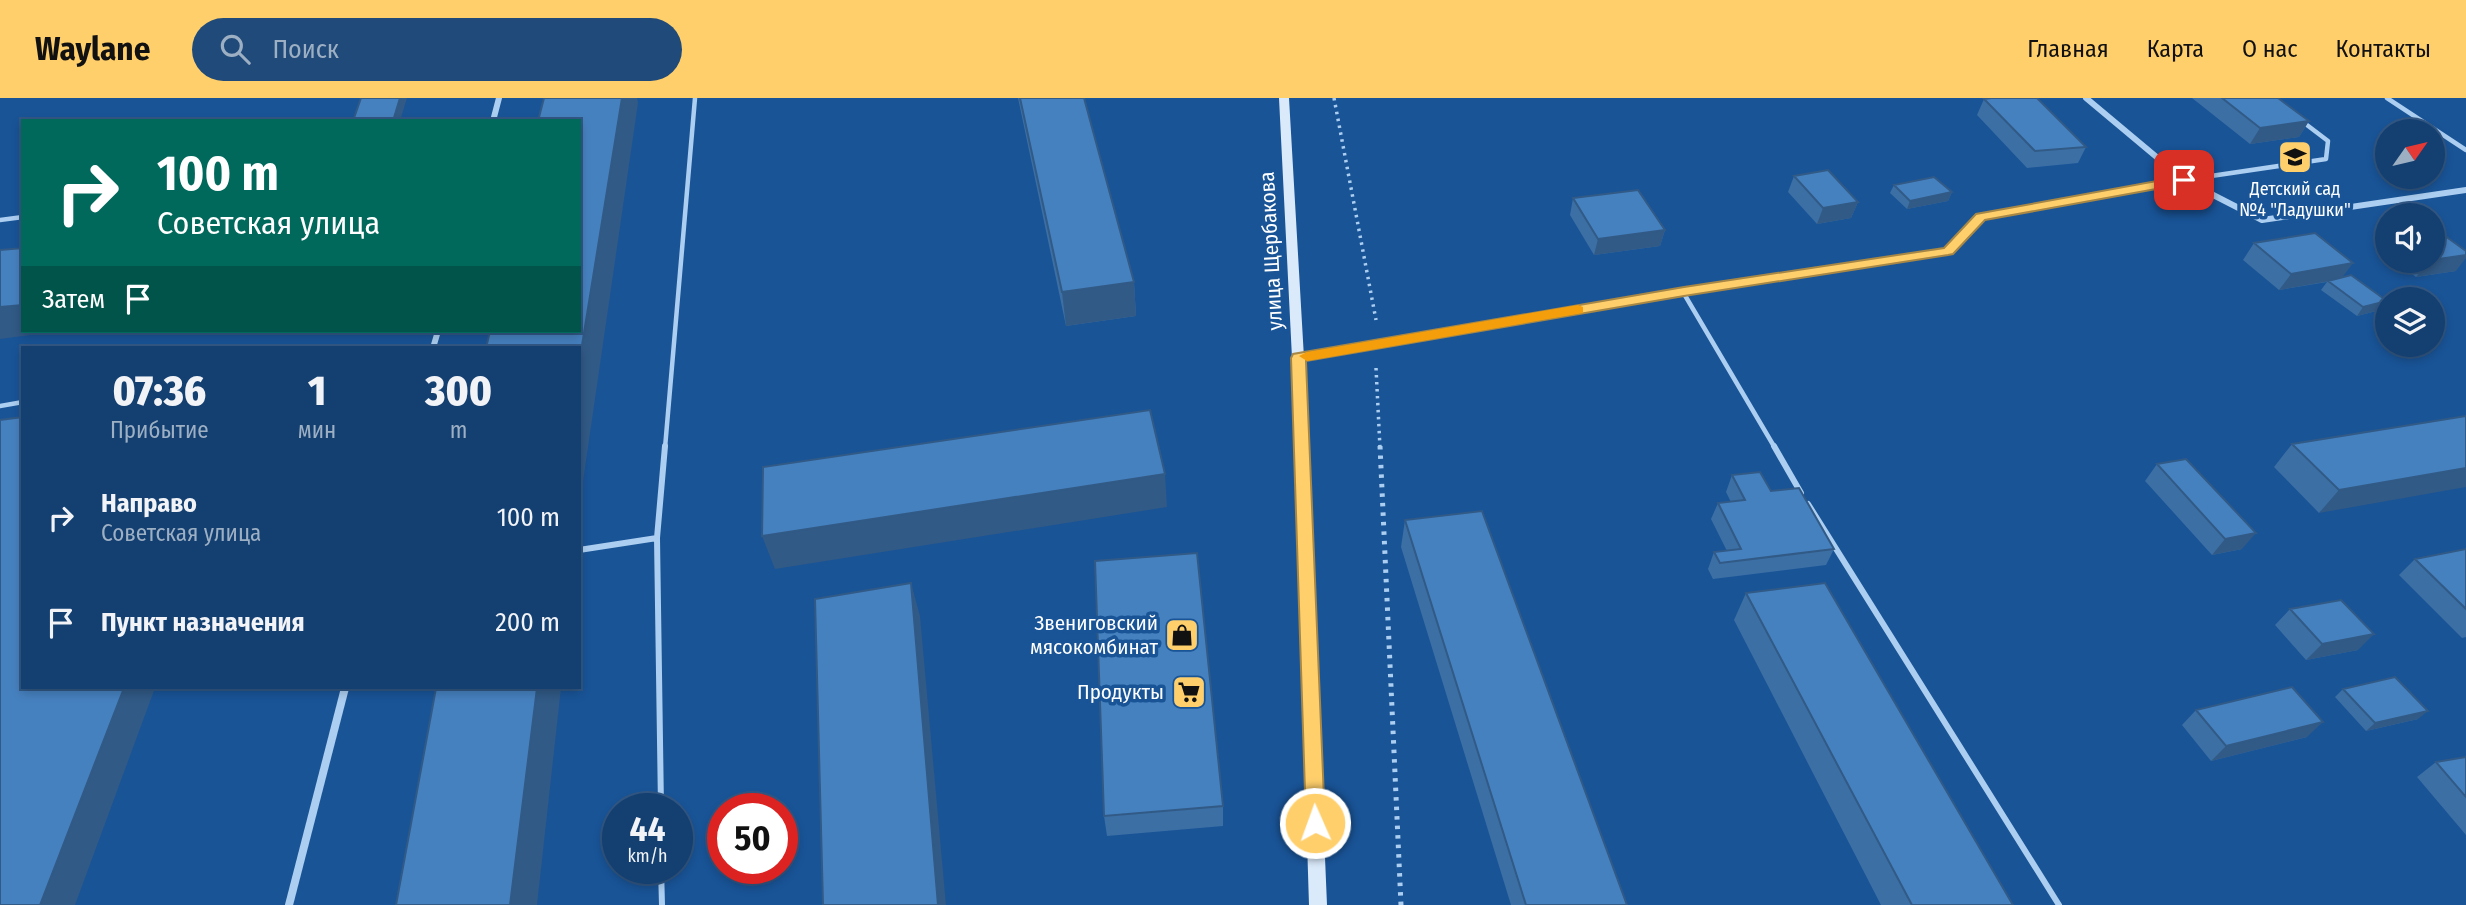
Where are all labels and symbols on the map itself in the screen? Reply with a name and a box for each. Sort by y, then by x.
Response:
north arrow [2375,119,2445,189]
school or university icon: Детский сад №4 "Ладушки" [2276,138,2314,176]
pin [2154,150,2214,210]
street label: улица Щербакова [1254,171,1288,331]
place label: Детский сад №4 "Ладушки" [2239,178,2351,221]
place label: Звениговский мясокомбинат [1030,610,1158,660]
shop icon: Звениговский мясокомбинат [1163,616,1201,654]
supermarket icon: Продукты [1170,673,1208,711]
place label: Продукты [1077,679,1164,705]
position arrow [1278,786,1352,860]
speed limit sign: 50 [707,793,798,884]

